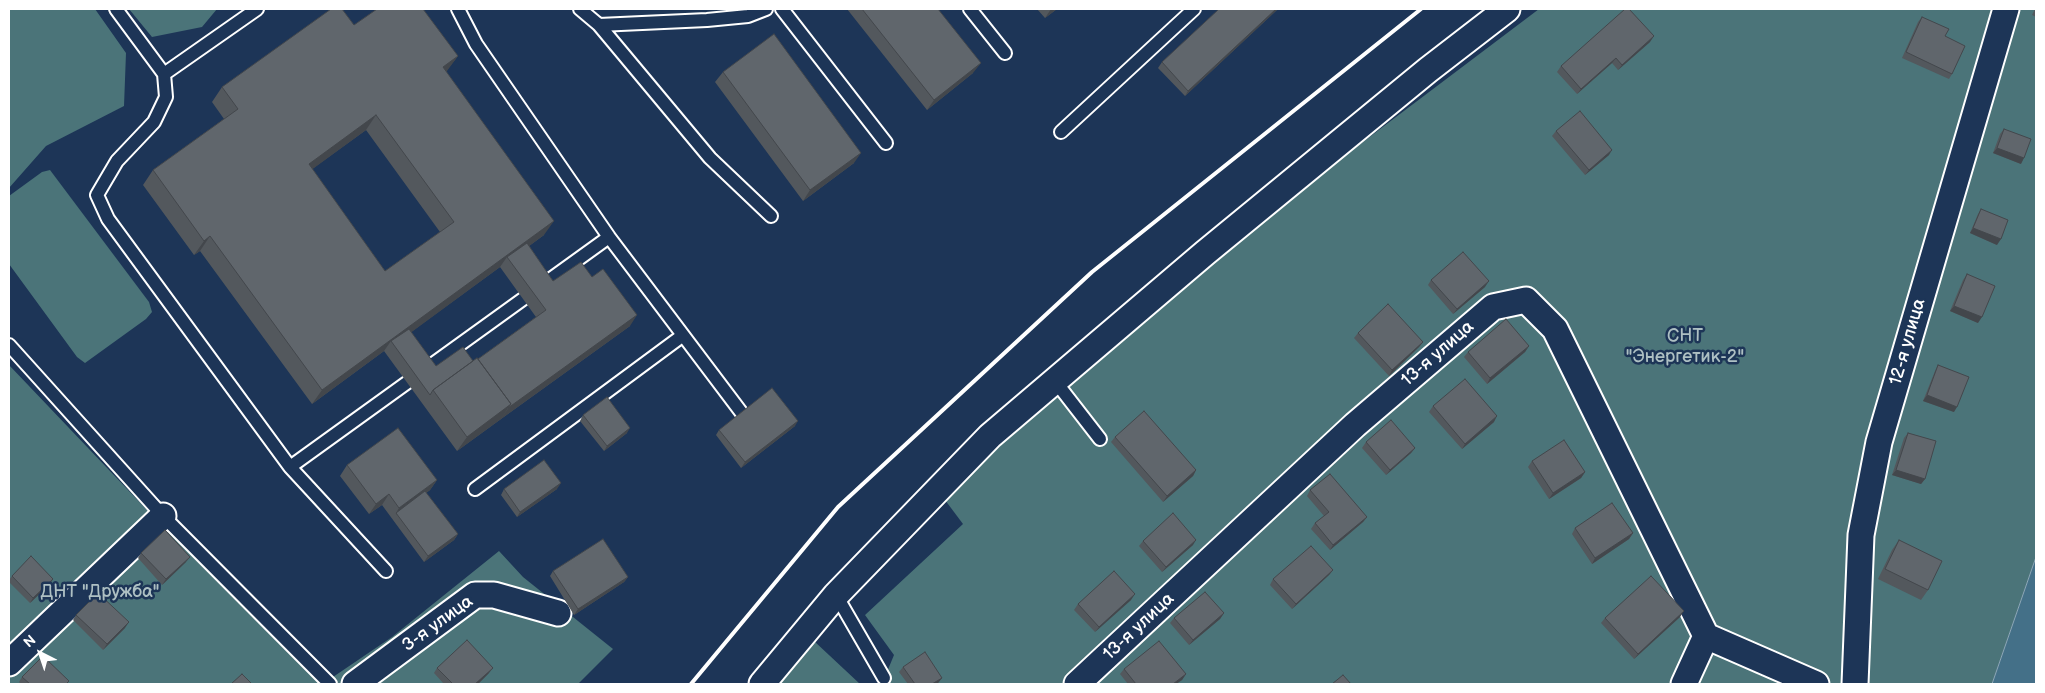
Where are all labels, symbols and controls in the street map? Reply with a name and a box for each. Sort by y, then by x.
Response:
street label: 12-я улица [1885,296,1931,388]
street label: 13-я улица [1397,317,1479,391]
park label: СHТ "Энергетик-2" [1626,325,1744,368]
park label: ДНТ "Дружба" [40,581,160,603]
street label: 13-я улица [1099,589,1179,665]
street label: 3-я улица [398,591,478,657]
north arrow [15,628,65,678]
text: N [20,631,39,651]

